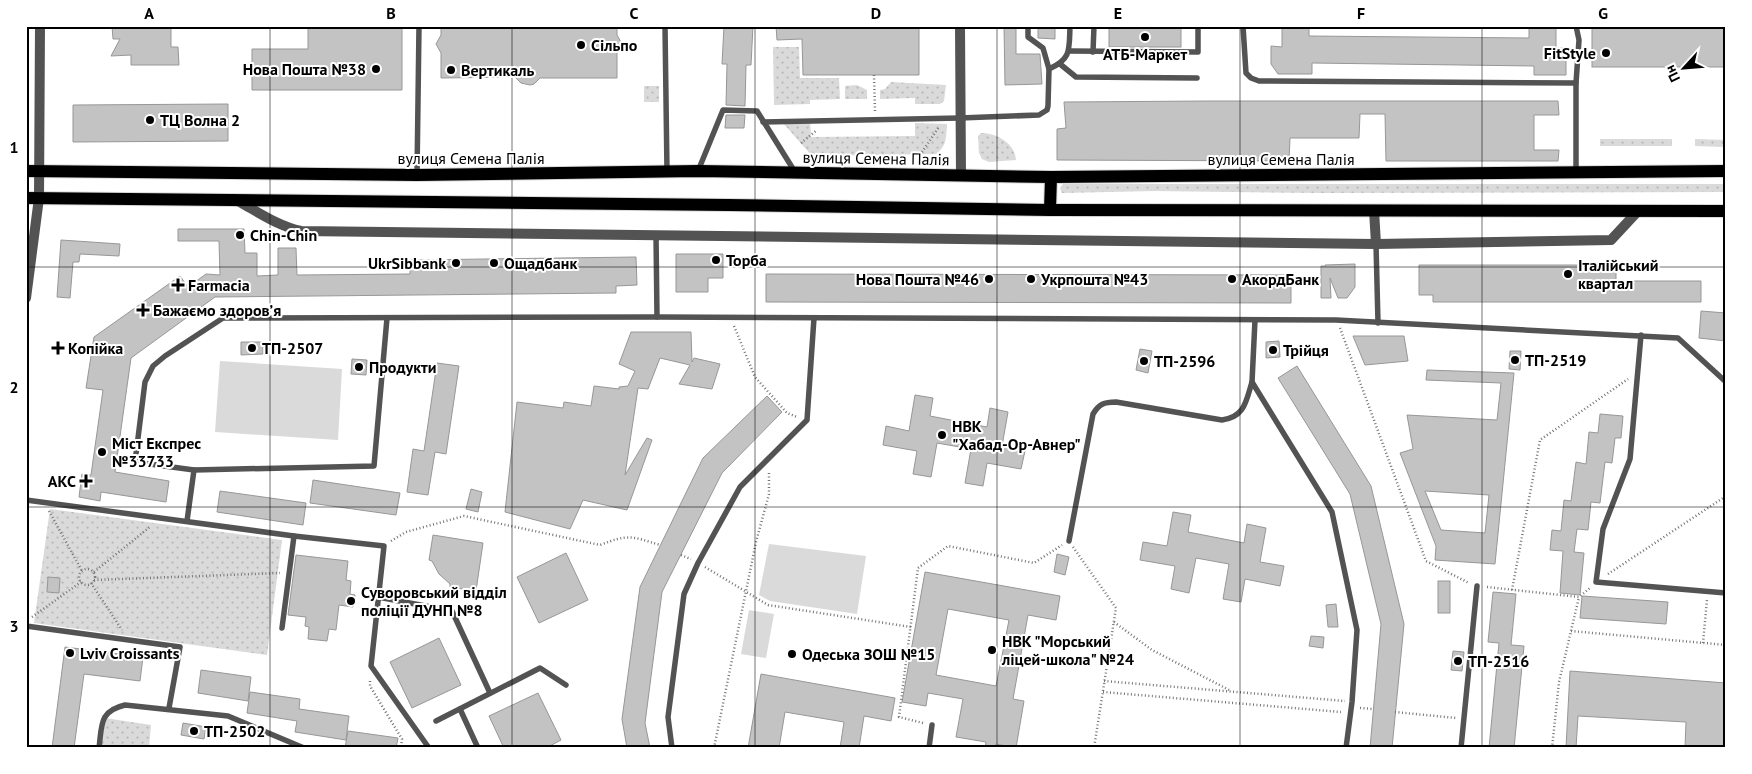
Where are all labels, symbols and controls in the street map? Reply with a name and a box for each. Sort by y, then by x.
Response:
text: A [144,3,154,23]
text: B [386,3,396,23]
text: C [630,3,639,23]
text: D [871,3,881,23]
text: E [1114,3,1122,23]
text: F [1357,3,1365,23]
text: G [1598,3,1608,23]
marker: АТБ-Маркет [1139,31,1151,43]
place label: Сільпо [591,35,638,55]
marker: Сільпо [575,39,587,51]
north arrow [1660,42,1710,92]
place label: FitStyle [1544,43,1596,63]
place label: АТБ-Маркет [1103,44,1187,64]
marker: FitStyle [1600,47,1612,59]
place label: Нова Пошта №38 [243,59,366,79]
place label: Вертикаль [461,60,535,80]
text: Пн [1661,62,1684,85]
marker: Нова Пошта №38 [370,63,382,75]
marker: Вертикаль [445,64,457,76]
place label: ТЦ Волна 2 [160,110,240,130]
marker: ТЦ Волна 2 [144,114,156,126]
text: 1 [9,137,19,157]
street label: вулиця Семена Палія [802,147,950,169]
street label: вулиця Семена Палія [397,148,545,168]
street label: вулиця Семена Палія [1207,149,1355,169]
place label: Chin-Chin [250,225,317,245]
marker: Chin-Chin [234,229,246,241]
place label: Торба [726,250,767,270]
place label: UkrSibbank [368,253,446,273]
place label: Ощадбанк [504,253,577,273]
marker: Торба [710,254,722,266]
place label: Італійський квартал [1578,255,1658,293]
marker: UkrSibbank [450,257,462,269]
marker: Ощадбанк [488,257,500,269]
marker: Італійський квартал [1562,268,1574,280]
place label: Нова Пошта №46 [856,269,979,289]
place label: Укрпошта №43 [1040,269,1148,289]
place label: АкордБанк [1242,269,1319,289]
marker: Нова Пошта №46 [983,273,995,285]
marker: Укрпошта №43 [1025,273,1037,285]
marker: АкордБанк [1226,273,1238,285]
place label: Farmacia [188,275,250,295]
marker: Farmacia [172,279,184,291]
place label: Бажаємо здоровʼя [153,300,281,320]
marker: Бажаємо здоровʼя [137,304,149,316]
place label: Копійка [68,338,123,358]
place label: ТП-2507 [262,338,323,358]
place label: Трійця [1283,340,1329,360]
marker: Копійка [52,342,64,354]
marker: ТП-2507 [246,342,258,354]
marker: Трійця [1267,344,1279,356]
place label: ТП-2519 [1525,350,1586,370]
place label: ТП-2596 [1154,351,1215,371]
marker: ТП-2519 [1509,354,1521,366]
marker: ТП-2596 [1138,355,1150,367]
place label: Продукти [369,357,436,377]
marker: Продукти [353,361,365,373]
text: 2 [9,377,19,397]
place label: НВК "Хабад-Ор-Авнер" [952,416,1081,454]
marker: НВК "Хабад-Ор-Авнер" [936,429,948,441]
place label: Міст Експрес №33733 [112,433,201,471]
marker: Міст Експрес №33733 [96,446,108,458]
place label: АКС [48,471,76,491]
marker: АКС [80,475,92,487]
place label: Суворовський відділ поліції ДУНП №8 [361,582,507,620]
marker: Суворовський відділ поліції ДУНП №8 [345,595,357,607]
text: 3 [9,616,19,636]
place label: НВК "Морський ліцей-школа" №24 [1001,631,1134,669]
place label: Lviv Croissants [80,643,180,663]
place label: Одеська ЗОШ №15 [802,644,935,664]
marker: НВК "Морський ліцей-школа" №24 [986,644,998,656]
marker: Lviv Croissants [64,647,76,659]
marker: Одеська ЗОШ №15 [786,648,798,660]
place label: ТП-2516 [1468,651,1529,671]
marker: ТП-2516 [1452,655,1464,667]
place label: ТП-2502 [204,721,265,741]
marker: ТП-2502 [188,725,200,737]

